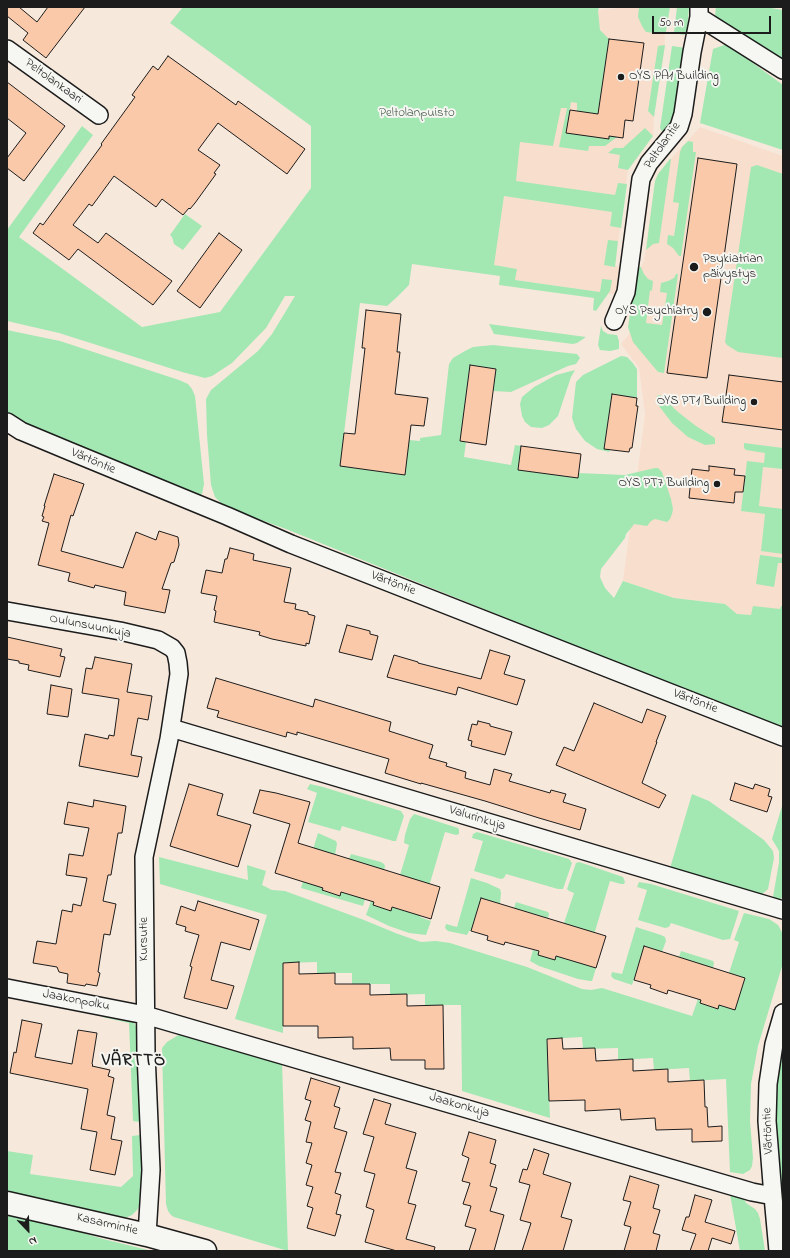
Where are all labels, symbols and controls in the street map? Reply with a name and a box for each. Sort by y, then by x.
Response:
scale bar [654,8,773,34]
text: 50 m [659,14,683,32]
street label: Peltolankaari [21,56,85,108]
place label: OYS PA1 Building [629,69,719,85]
marker: OYS PA1 Building [616,72,626,82]
park label: Peltolanpuisto [379,106,455,122]
street label: Peltolantie [641,120,685,172]
place label: Psykiatrian päivystys [703,252,763,283]
marker: Psykiatrian päivystys [688,261,700,273]
place label: OYS Psychiatry [615,304,698,320]
marker: OYS Psychiatry [701,306,713,318]
place label: OYS PT1 Building [657,394,746,410]
marker: OYS PT1 Building [749,397,759,407]
street label: Värtöntie [68,446,118,478]
place label: OYS PT7 Building [618,476,709,492]
marker: OYS PT7 Building [712,479,722,489]
street label: Värtöntie [368,568,418,600]
street label: Oulunsuunkuja [48,611,132,643]
street label: Värtöntie [670,686,720,718]
street label: Valurinkuja [447,803,507,835]
street label: Kursutie [137,917,153,961]
street label: Jaakonpolku [41,987,111,1015]
district label: VÄRTTÖ [102,1052,166,1072]
street label: Jaakonkuja [427,1090,491,1122]
street label: Värtöntie [760,1107,778,1155]
north arrow [8,1210,48,1250]
street label: Kasarmintie [75,1210,139,1240]
text: N [26,1232,39,1250]

